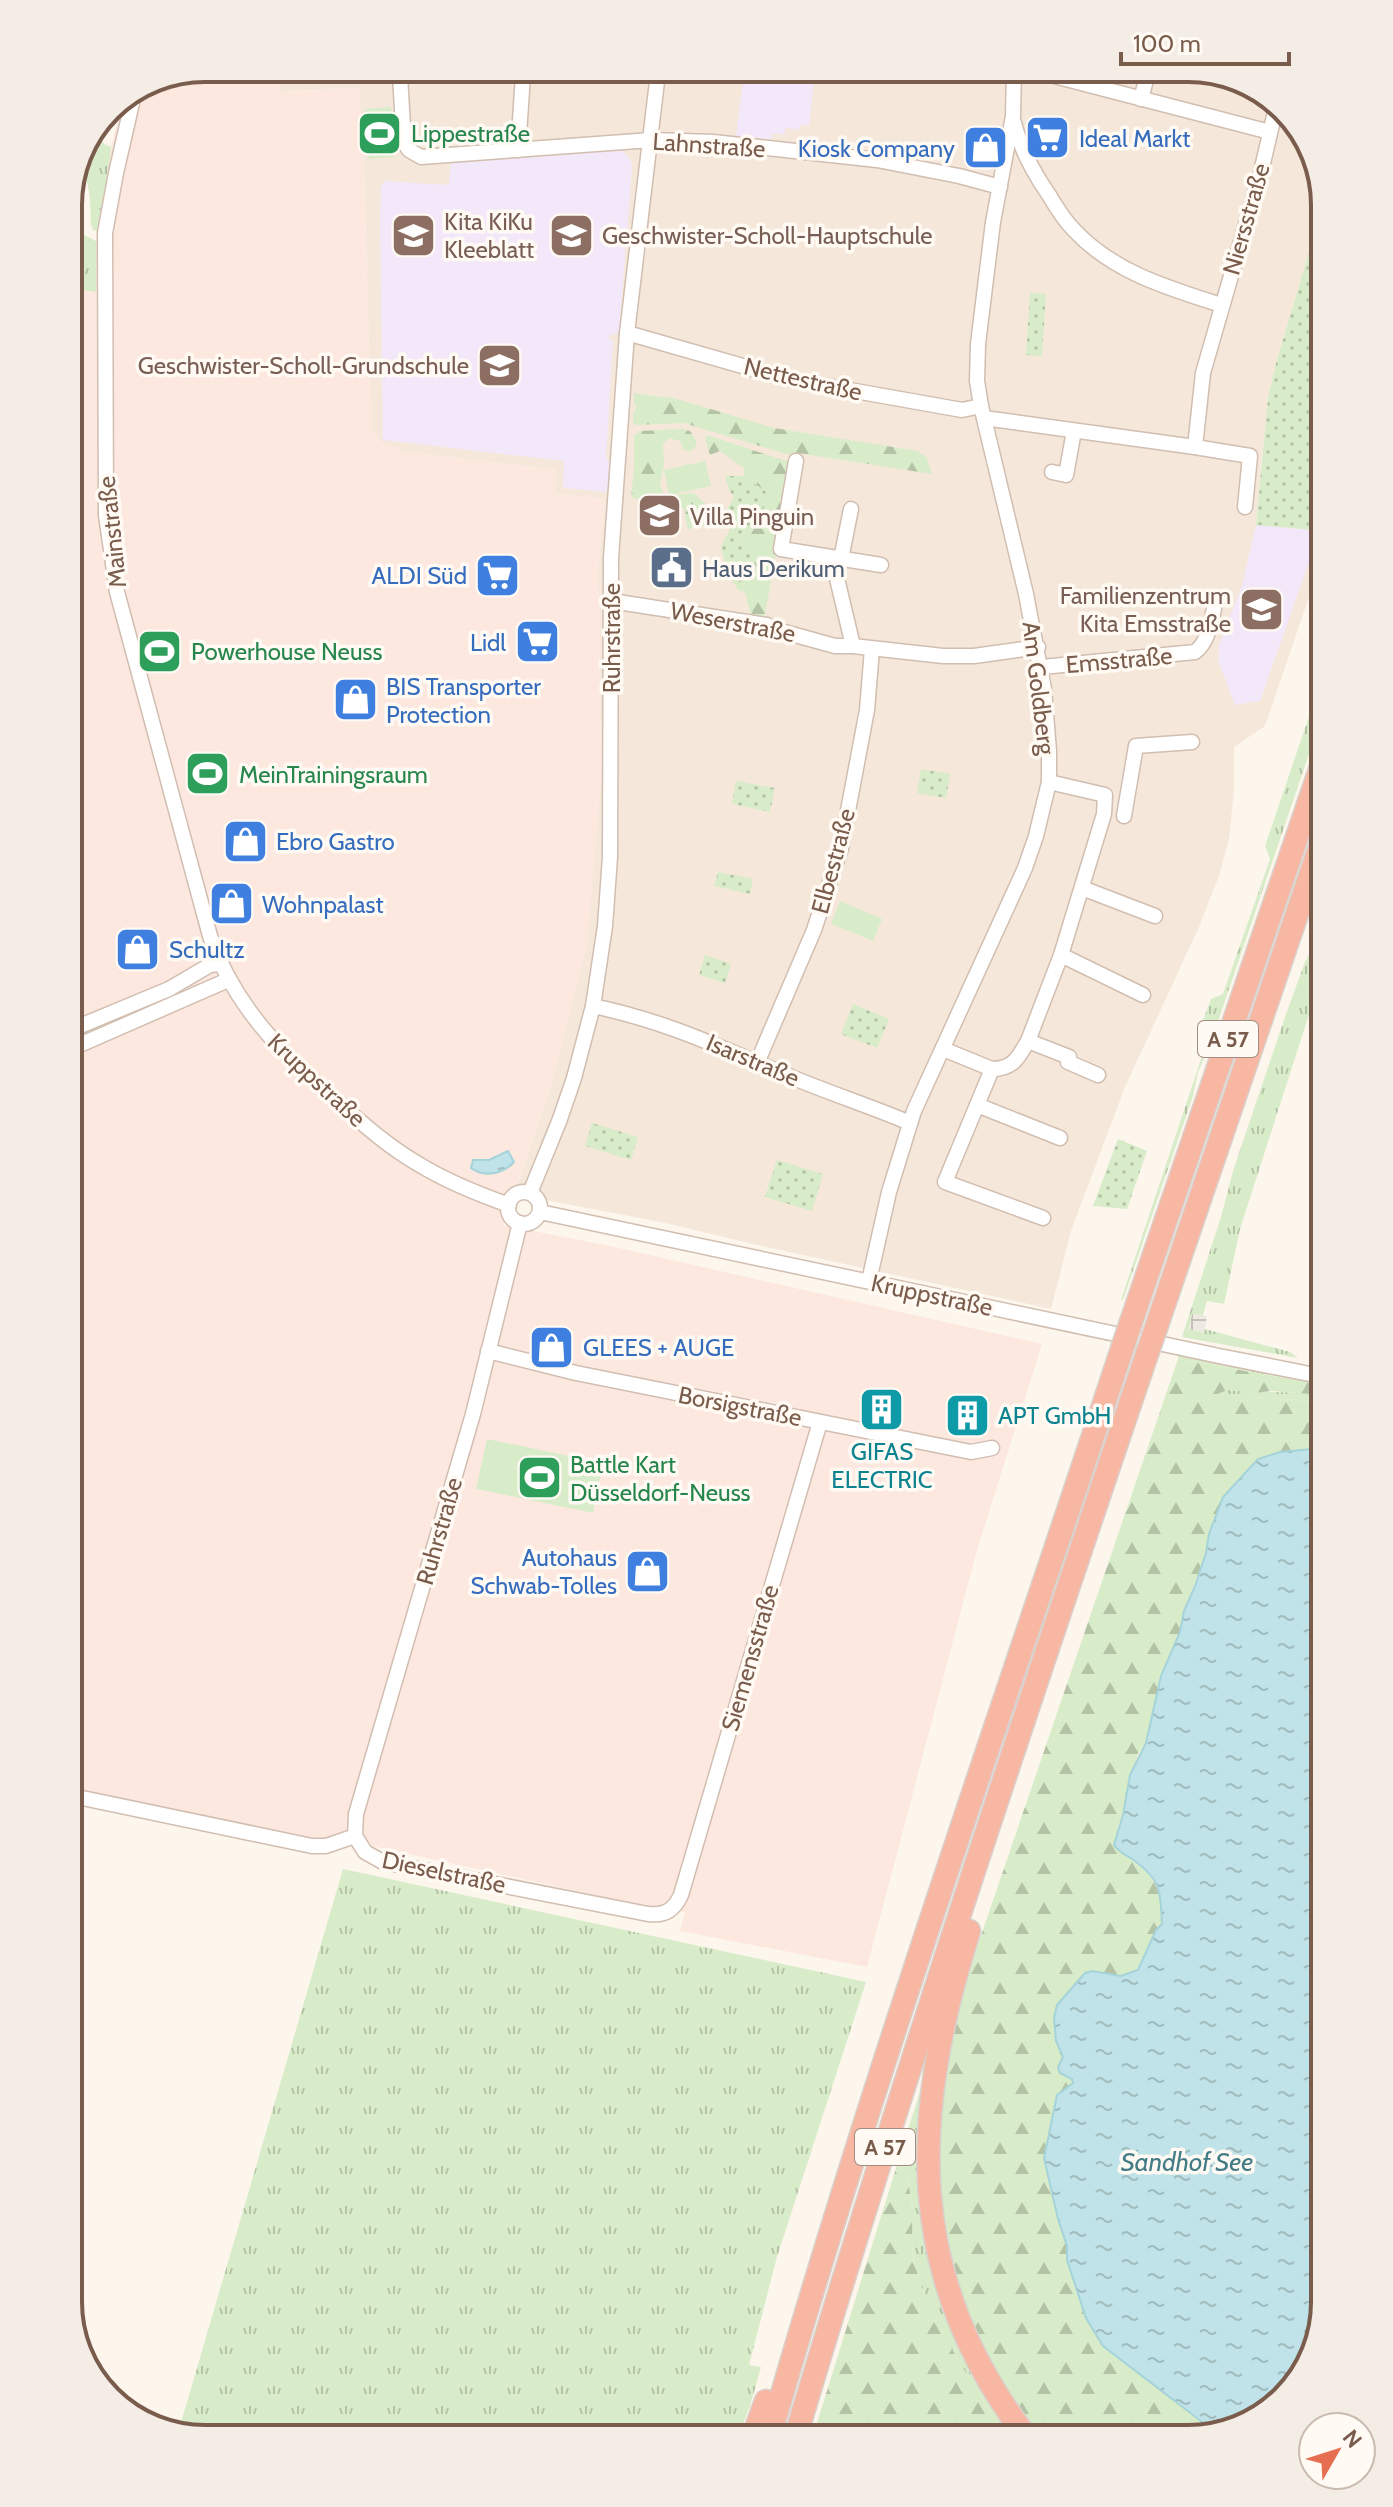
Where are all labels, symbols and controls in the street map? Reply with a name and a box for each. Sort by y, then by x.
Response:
scale bar [1121,16,1289,66]
text: 100 m [1133,29,1201,58]
sports icon: Lippestraße [356,109,404,157]
supermarket icon: Ideal Markt [1024,114,1072,162]
place label: Lippestraße [411,119,530,148]
shop icon: Kiosk Company [962,124,1010,172]
place label: Ideal Markt [1079,124,1190,153]
street label: Lahnstraße [652,127,766,163]
place label: Kiosk Company [798,134,955,163]
street label: Niersstraße [1216,160,1276,278]
place label: Kita KiKu Kleeblatt [444,207,534,264]
school or university icon: Kita KiKu Kleeblatt [389,211,437,259]
school or university icon: Geschwister-Scholl-Hauptschule [547,211,595,259]
place label: Geschwister-Scholl-Hauptschule [602,221,933,250]
school or university icon: Geschwister-Scholl-Grundschule [476,341,524,389]
place label: Geschwister-Scholl-Grundschule [138,351,469,380]
street label: Nettestraße [741,351,865,407]
street label: Mainstraße [92,475,132,589]
school or university icon: Villa Pinguin [635,492,683,540]
place label: Villa Pinguin [690,502,814,531]
public building icon: Haus Derikum [647,544,695,592]
supermarket icon: ALDI Süd [474,551,522,599]
place label: Haus Derikum [702,554,845,583]
place label: ALDI Süd [371,561,467,590]
place label: Familienzentrum Kita Emsstraße [1060,581,1231,638]
street label: Ruhrstraße [597,583,626,693]
school or university icon: Familienzentrum Kita Emsstraße [1238,585,1286,633]
street label: Weserstraße [668,596,798,648]
supermarket icon: Lidl [513,618,561,666]
street label: Am Goldberg [1016,620,1062,757]
sports icon: Powerhouse Neuss [136,627,184,675]
place label: Lidl [470,628,506,657]
place label: Powerhouse Neuss [191,637,382,666]
street label: Emsstraße [1064,641,1174,679]
place label: BIS Transporter Protection [386,672,541,729]
shop icon: BIS Transporter Protection [331,676,379,724]
sports icon: MeinTrainingsraum [184,750,232,798]
place label: MeinTrainingsraum [239,760,428,789]
street label: Elbestraße [805,805,861,917]
shop icon: Ebro Gastro [221,817,269,865]
place label: Ebro Gastro [276,827,395,856]
shop icon: Wohnpalast [207,880,255,928]
place label: Wohnpalast [262,890,384,919]
shop icon: Schultz [114,925,162,973]
place label: Schultz [169,935,244,964]
road number: A 57 [1198,1021,1258,1057]
street label: Kruppstraße [262,1027,372,1133]
street label: Isarstraße [702,1028,804,1092]
street label: Kruppstraße [869,1268,995,1322]
shop icon: GLEES + AUGE [528,1323,576,1371]
place label: GLEES + AUGE [583,1333,734,1362]
street label: Borsigstraße [676,1380,804,1432]
building icon: GIFAS ELECTRIC [858,1385,906,1433]
building icon: APT GmbH [943,1391,991,1439]
place label: APT GmbH [998,1401,1112,1430]
place label: GIFAS ELECTRIC [831,1437,933,1494]
place label: Battle Kart Düsseldorf-Neuss [570,1450,751,1507]
sports icon: Battle Kart Düsseldorf-Neuss [515,1454,563,1502]
street label: Ruhrstraße [410,1474,468,1588]
place label: Autohaus Schwab-Tolles [470,1543,617,1600]
shop icon: Autohaus Schwab-Tolles [624,1547,672,1595]
street label: Siemensstraße [715,1581,785,1735]
street label: Dieselstraße [380,1845,508,1899]
road number: A 57 [855,2129,915,2165]
water label: Sandhof See [1121,2146,1253,2178]
north arrow [1297,2411,1377,2491]
text: N [1337,2424,1368,2453]

